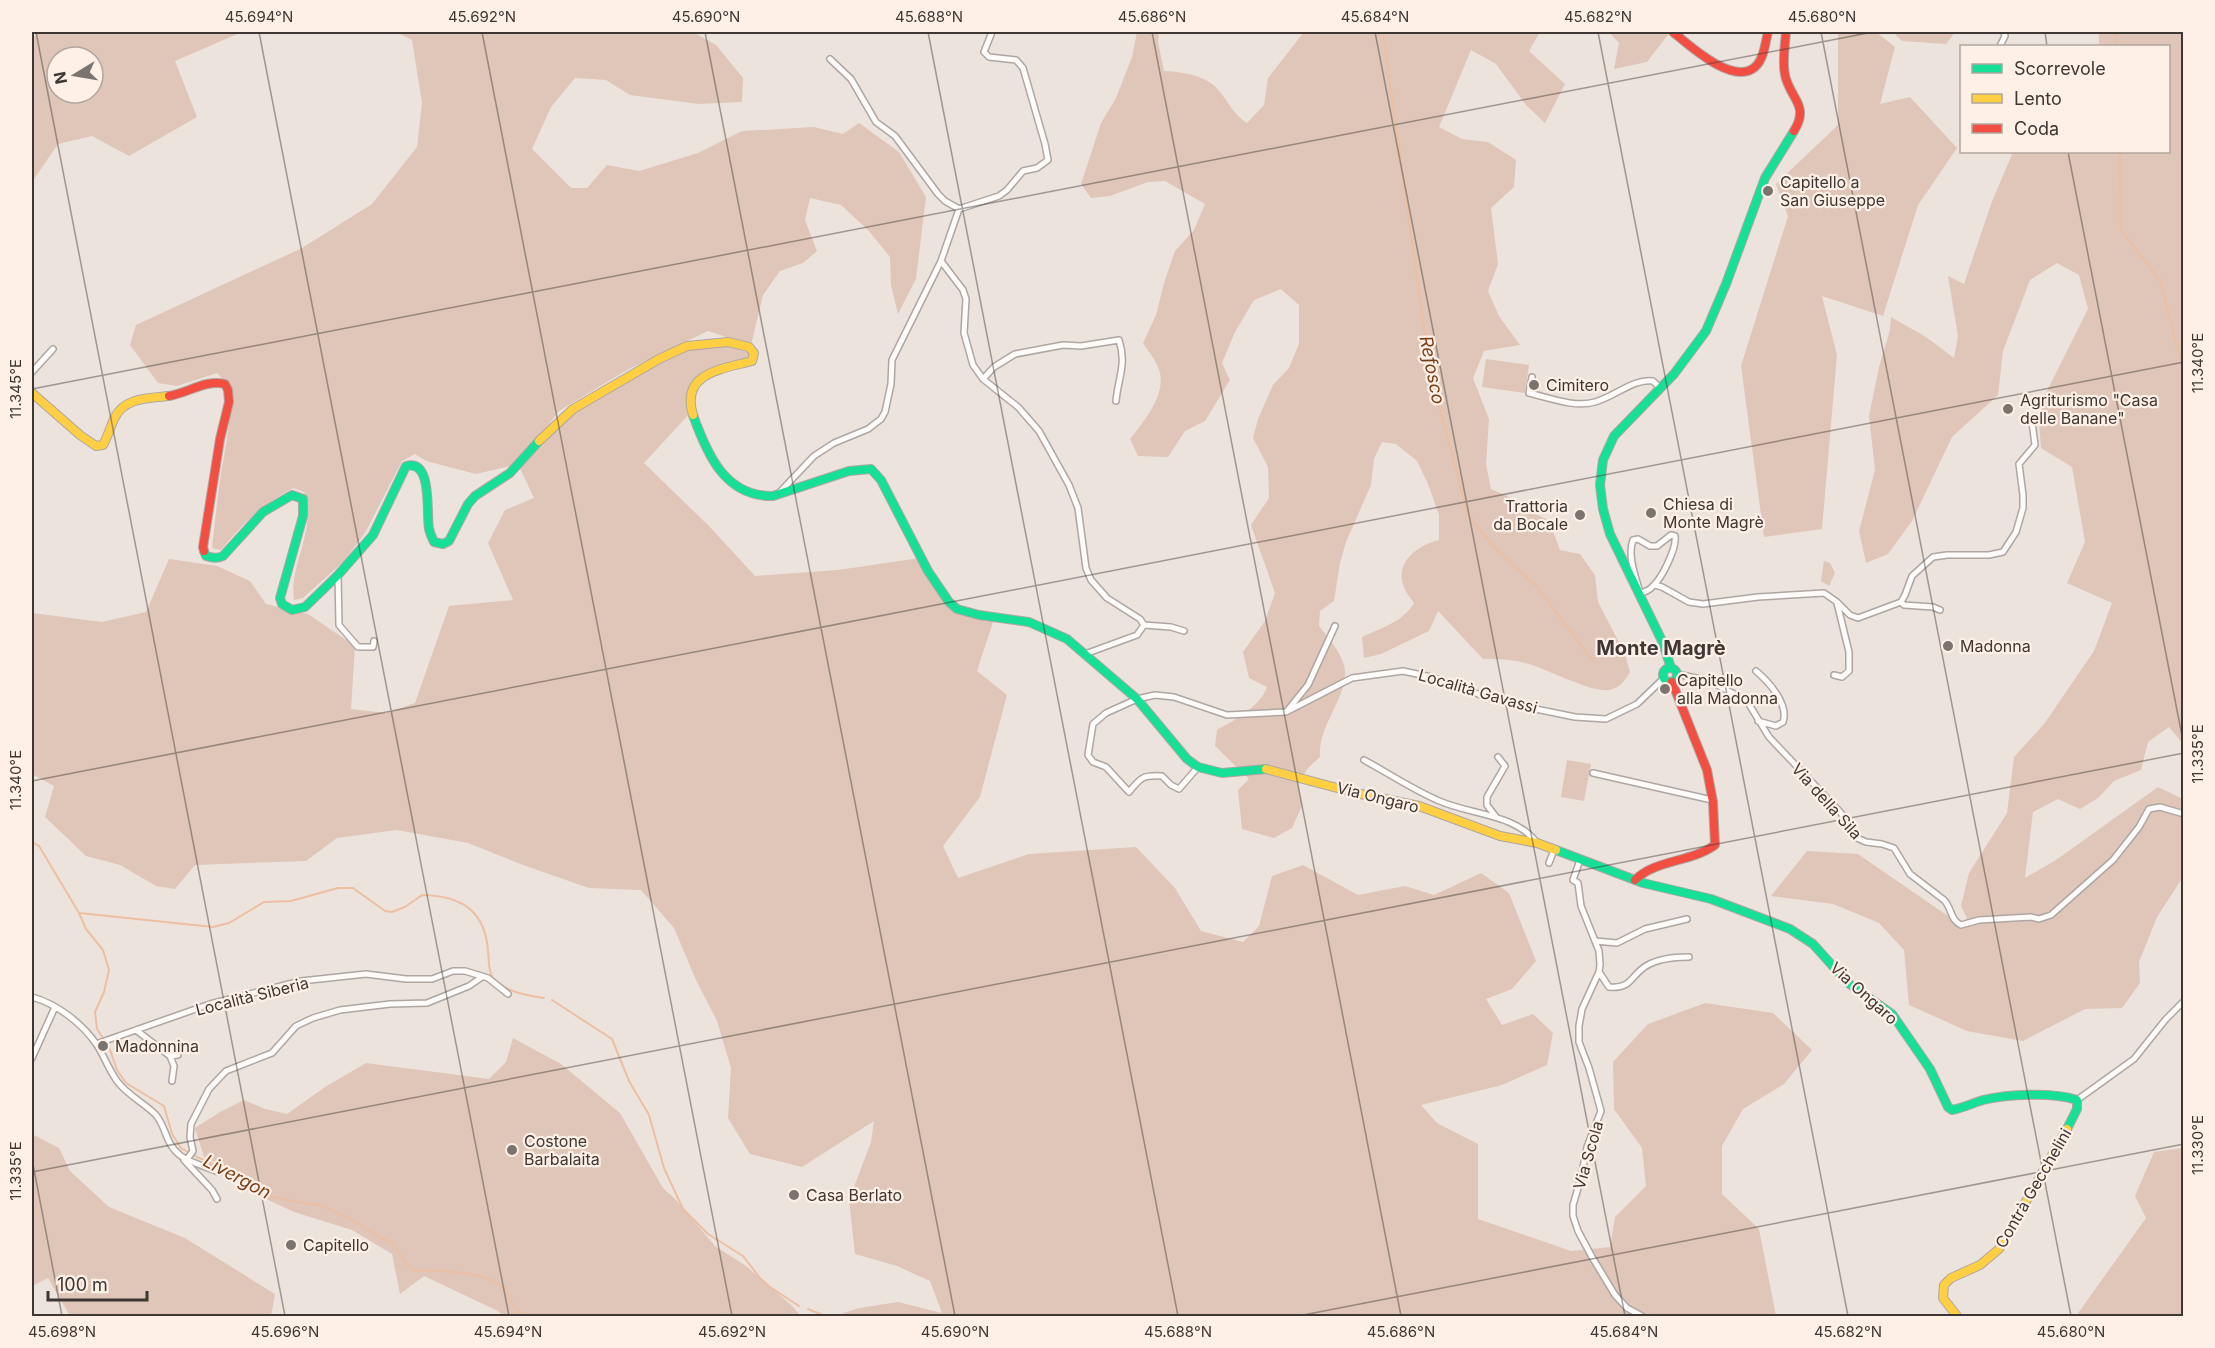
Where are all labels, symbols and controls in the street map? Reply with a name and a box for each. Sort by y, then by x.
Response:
text: 45.694°N [225,7,293,26]
text: 45.692°N [448,7,516,26]
text: 45.690°N [672,7,740,26]
text: 45.688°N [895,7,963,26]
text: 45.686°N [1118,7,1186,26]
text: 45.684°N [1341,7,1409,26]
text: 45.682°N [1564,7,1632,26]
text: 45.680°N [1788,7,1856,26]
north arrow [45,45,105,105]
legend [1960,45,2170,153]
text: Scorrevole [2014,58,2106,79]
text: N [49,70,71,86]
text: Lento [2014,88,2062,109]
text: Coda [2014,118,2059,139]
place label: Capitello a San Giuseppe [1780,172,1885,210]
marker: Capitello a San Giuseppe [1761,184,1775,198]
text: 11.340°E [2188,333,2207,393]
water label: Refosco [1416,334,1449,406]
text: 11.345°E [6,359,25,419]
place label: Cimitero [1546,375,1609,395]
marker: Cimitero [1527,378,1541,392]
place label: Agriturismo "Casa delle Banane" [2020,390,2158,428]
marker: Agriturismo "Casa delle Banane" [2001,402,2015,416]
place label: Chiesa di Monte Magrè [1663,494,1764,532]
place label: Trattoria da Bocale [1493,496,1568,534]
marker: Chiesa di Monte Magrè [1644,506,1658,520]
marker: Trattoria da Bocale [1573,508,1587,522]
district label: Monte Magrè [1596,636,1726,660]
place label: Madonna [1960,636,2031,656]
marker: Madonna [1941,639,1955,653]
street label: Località Gavassi [1416,664,1540,718]
place label: Capitello alla Madonna [1677,670,1778,708]
marker: Capitello alla Madonna [1658,682,1672,696]
text: 11.335°E [2188,724,2207,784]
text: 11.340°E [6,750,25,810]
street label: Via della Sila [1788,759,1866,843]
street label: Via Ongaro [1335,777,1421,817]
street label: Via Ongaro [1826,957,1902,1029]
street label: Località Siberia [193,972,311,1020]
place label: Madonnina [115,1036,199,1056]
marker: Madonnina [96,1039,110,1053]
text: 11.330°E [2188,1115,2207,1175]
street label: Via Scola [1569,1118,1607,1192]
street label: Contrà Gecchelini [1991,1125,2075,1251]
place label: Costone Barbalaita [524,1131,600,1169]
text: 11.335°E [6,1141,25,1201]
marker: Costone Barbalaita [505,1143,519,1157]
water label: Livergon [200,1150,275,1203]
place label: Casa Berlato [806,1185,902,1205]
marker: Casa Berlato [787,1188,801,1202]
place label: Capitello [303,1235,369,1255]
marker: Capitello [284,1238,298,1252]
scale bar [48,1264,147,1302]
text: 100 m [57,1274,108,1295]
text: 45.698°N [28,1322,96,1341]
text: 45.696°N [251,1322,319,1341]
text: 45.694°N [474,1322,542,1341]
text: 45.692°N [698,1322,766,1341]
text: 45.690°N [921,1322,989,1341]
text: 45.688°N [1144,1322,1212,1341]
text: 45.686°N [1367,1322,1435,1341]
text: 45.684°N [1590,1322,1658,1341]
text: 45.682°N [1814,1322,1882,1341]
text: 45.680°N [2037,1322,2105,1341]

